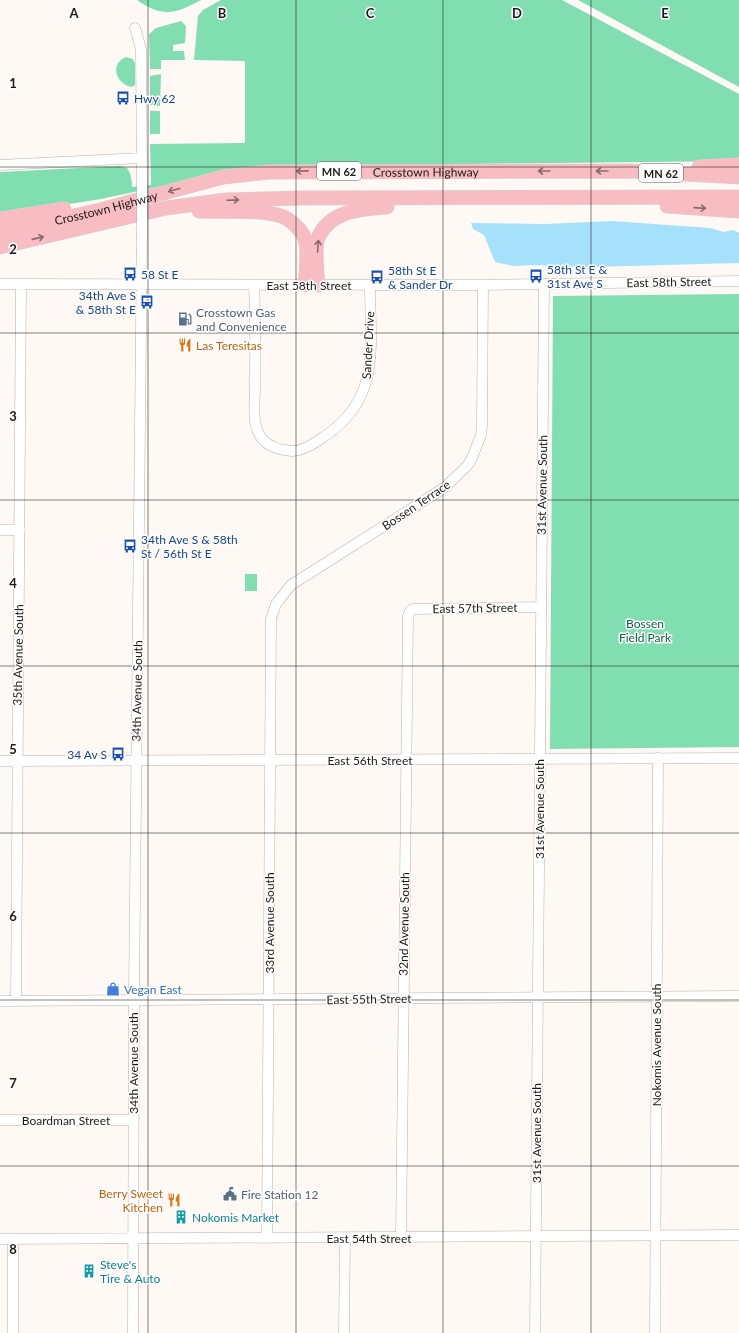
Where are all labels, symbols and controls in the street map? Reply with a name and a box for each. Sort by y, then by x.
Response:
text: A [68,5,79,21]
text: B [218,5,227,21]
text: C [366,5,375,21]
text: D [512,5,522,21]
text: E [661,5,669,21]
text: 1 [9,75,17,91]
bus stop icon: Hwy 62 [115,90,131,106]
place label: Hwy 62 [134,91,175,106]
road number: MN 62 [317,162,361,180]
street label: Crosstown Highway [373,164,480,179]
road number: MN 62 [639,164,683,182]
one-way arrow [538,167,551,175]
one-way arrow [596,167,609,175]
one-way arrow [296,168,309,175]
street label: Crosstown Highway [53,187,160,228]
one-way arrow [168,187,181,195]
one-way arrow [226,197,239,204]
one-way arrow [693,204,706,212]
one-way arrow [31,234,44,241]
one-way arrow [314,240,321,253]
text: 2 [9,241,17,257]
place label: 58th St E & 31st Ave S [547,262,608,291]
place label: 58th St E & Sander Dr [388,263,453,292]
bus stop icon: 58 St E [122,266,138,282]
place label: 58 St E [141,267,179,282]
bus stop icon: 58th St E & 31st Ave S [528,268,544,284]
bus stop icon: 58th St E & Sander Dr [369,269,385,285]
street label: East 58th Street [626,274,712,290]
street label: East 58th Street [267,278,352,293]
place label: 34th Ave S & 58th St E [76,288,136,317]
bus stop icon: 34th Ave S & 58th St E [139,294,155,310]
place label: Crosstown Gas and Convenience [196,305,287,334]
fuel station icon: Crosstown Gas and Convenience [177,311,193,327]
street label: Sander Drive [359,311,377,379]
restaurant icon: Las Teresitas [177,337,193,353]
place label: Las Teresitas [196,338,262,353]
text: 3 [9,408,17,424]
street label: 31st Avenue South [534,435,550,535]
street label: Bossen Terrace [379,477,453,533]
place label: 34th Ave S & 58th St / 56th St E [141,532,238,561]
bus stop icon: 34th Ave S & 58th St / 56th St E [122,538,138,554]
text: 4 [9,575,17,591]
street label: East 57th Street [432,600,518,616]
street label: 35th Avenue South [10,604,26,706]
park label: Bossen Field Park [619,616,672,645]
street label: 34th Avenue South [129,640,145,742]
text: 5 [9,741,17,757]
bus stop icon: 34 Av S [110,746,126,762]
place label: 34 Av S [67,747,107,762]
street label: East 56th Street [328,753,413,768]
street label: 31st Avenue South [532,759,547,859]
street label: 33rd Avenue South [262,872,277,974]
street label: 32nd Avenue South [396,872,412,976]
text: 6 [9,908,17,924]
shop icon: Vegan East [105,981,121,997]
place label: Vegan East [124,982,183,997]
street label: Nokomis Avenue South [649,984,664,1106]
street label: East 55th Street [326,991,412,1007]
street label: 34th Avenue South [126,1012,141,1114]
text: 7 [9,1075,17,1091]
street label: 31st Avenue South [529,1083,544,1183]
street label: Boardman Street [22,1113,111,1128]
place label: Berry Sweet Kitchen [99,1186,164,1215]
public building icon: Fire Station 12 [222,1186,238,1202]
place label: Fire Station 12 [241,1187,319,1202]
restaurant icon: Berry Sweet Kitchen [166,1192,182,1208]
building icon: Nokomis Market [173,1209,189,1225]
place label: Nokomis Market [192,1210,280,1225]
street label: East 54th Street [327,1231,412,1246]
text: 8 [9,1241,17,1257]
place label: Steve's Tire & Auto [100,1257,161,1286]
building icon: Steve's Tire & Auto [81,1263,97,1279]

